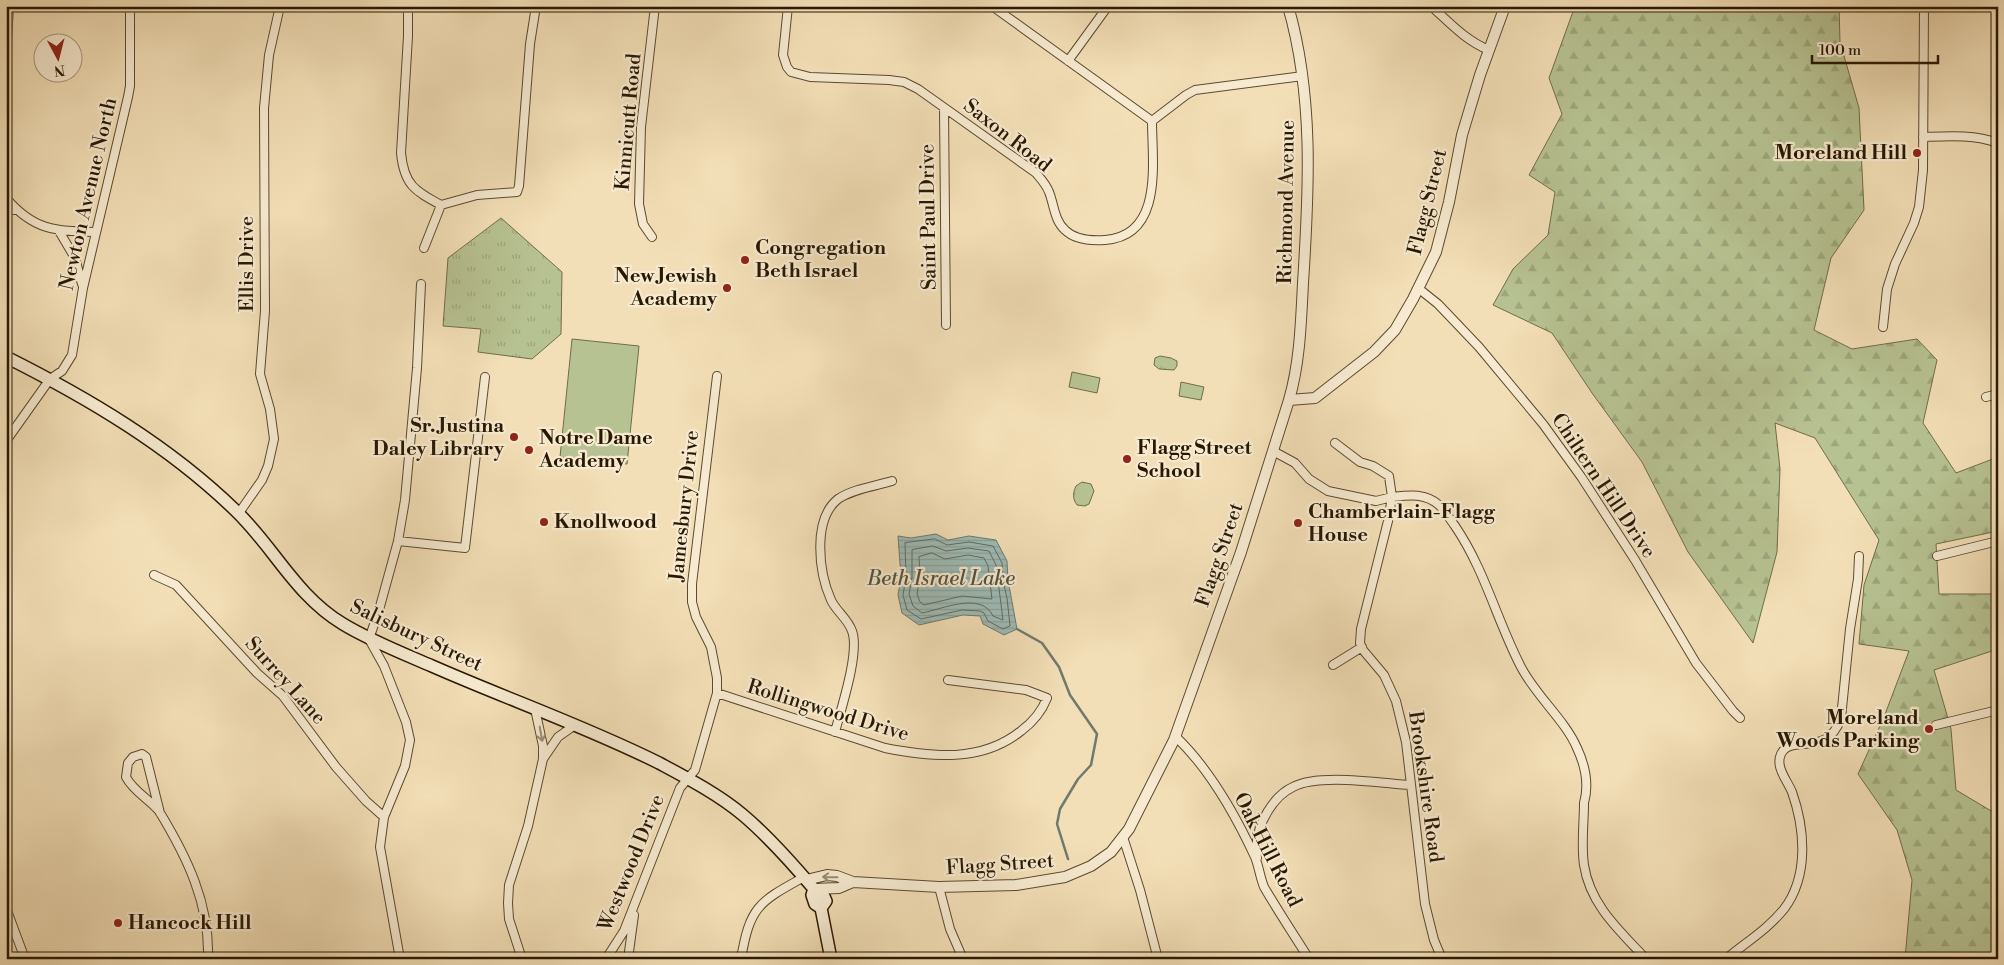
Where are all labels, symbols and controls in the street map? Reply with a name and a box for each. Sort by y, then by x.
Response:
north arrow [32,32,82,82]
scale bar [1812,32,1938,64]
text: 100 m [1819,41,1861,60]
street label: Kinnicutt Road [611,52,648,192]
text: N [53,60,66,80]
street label: Saxon Road [958,94,1057,179]
street label: Newton Avenue North [55,95,123,293]
street label: Richmond Avenue [1273,120,1301,284]
place label: Moreland Hill [1774,141,1907,166]
street label: Saint Paul Drive [915,144,943,290]
street label: Flagg Street [1403,146,1453,258]
marker: Moreland Hill [1911,147,1923,159]
street label: Ellis Drive [235,216,260,312]
place label: Congregation Beth Israel [755,236,887,284]
marker: Congregation Beth Israel [739,254,751,266]
place label: New Jewish Academy [614,264,718,312]
marker: New Jewish Academy [721,282,733,294]
street label: Chiltern Hill Drive [1545,409,1661,563]
place label: Sr. Justina Daley Library [373,414,505,462]
place label: Notre Dame Academy [538,426,653,474]
street label: Jamesbury Drive [665,429,705,584]
marker: Sr. Justina Daley Library [508,431,520,443]
place label: Flagg Street School [1137,436,1252,484]
marker: Notre Dame Academy [523,444,535,456]
marker: Flagg Street School [1121,453,1133,465]
street label: Flagg Street [1191,500,1249,610]
place label: Chamberlain-Flagg House [1308,500,1495,548]
place label: Knollwood [554,510,658,535]
marker: Knollwood [538,516,550,528]
marker: Chamberlain-Flagg House [1292,517,1304,529]
water label: Beth Israel Lake [866,566,1015,592]
street label: Salisbury Street [346,594,486,678]
street label: Surrey Lane [239,632,331,730]
street label: Rollingwood Drive [744,674,912,748]
place label: Moreland Woods Parking [1775,706,1920,754]
street label: Brookshire Road [1402,709,1448,865]
marker: Moreland Woods Parking [1923,723,1935,735]
one-way arrow [537,725,547,741]
street label: Oak Hill Road [1227,789,1307,912]
street label: Westwood Drive [593,791,671,936]
street label: Flagg Street [945,849,1055,881]
one-way arrow [822,872,838,881]
place label: Hancock Hill [128,911,252,936]
marker: Hancock Hill [112,917,124,929]

